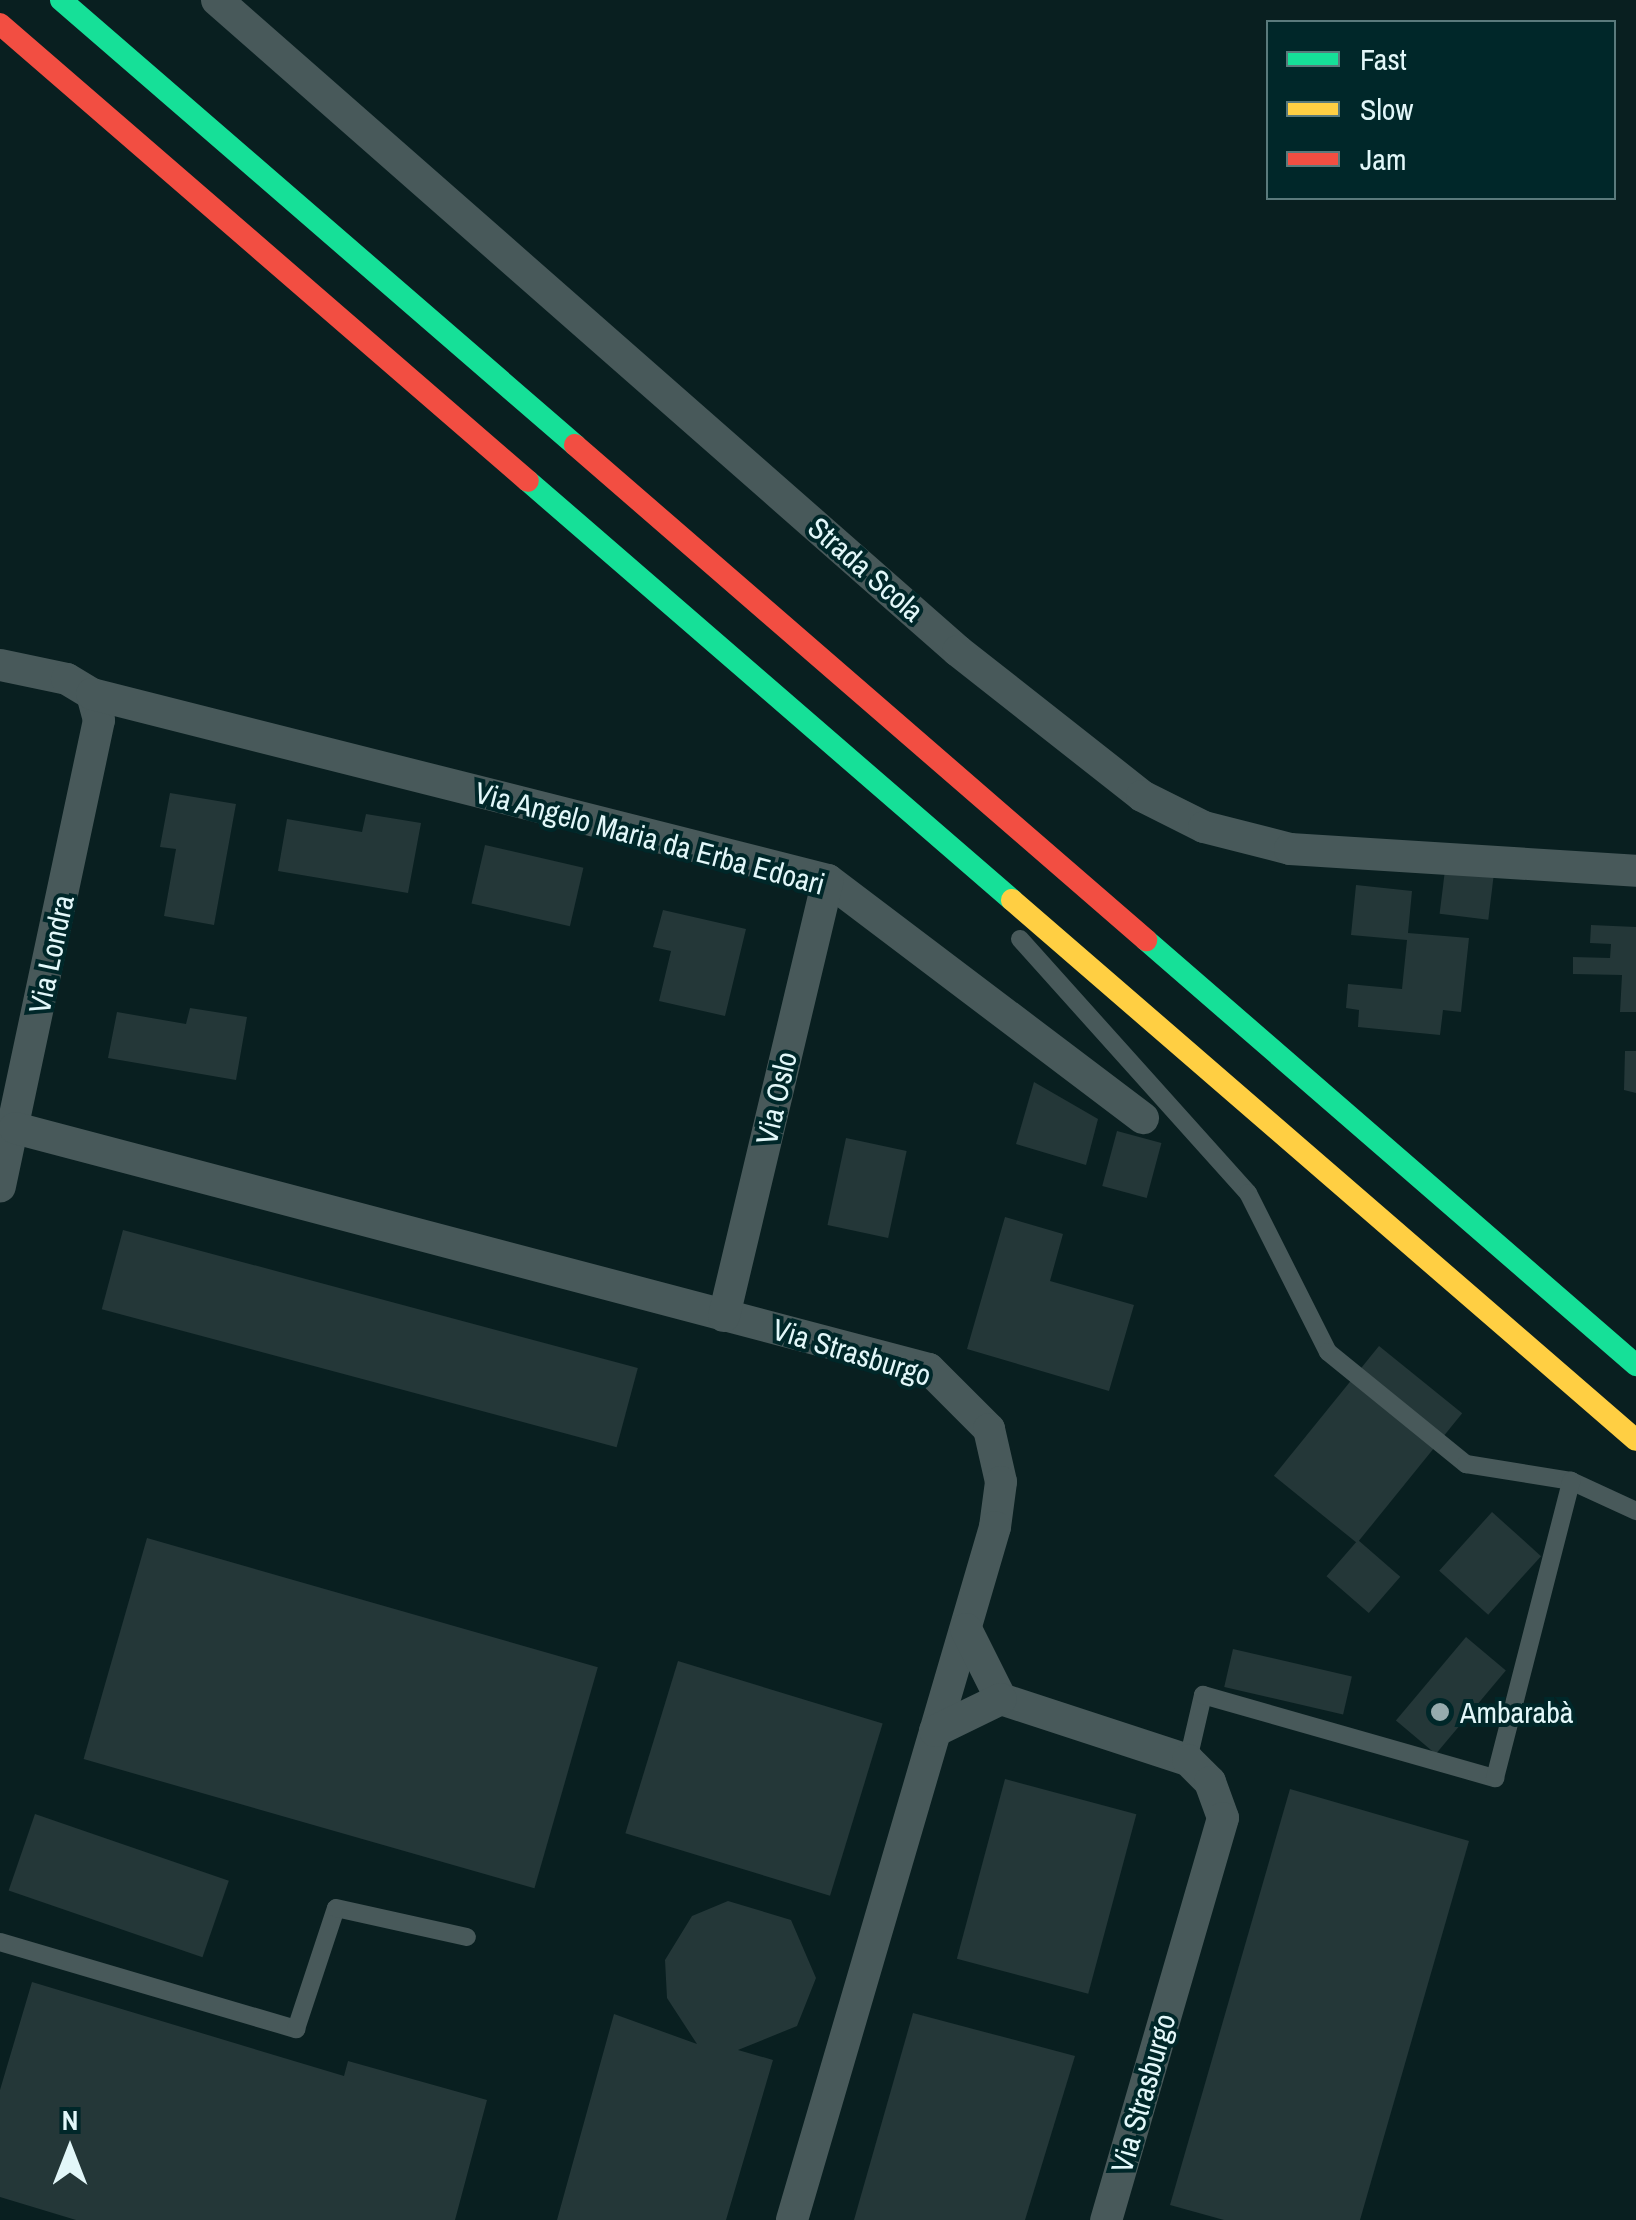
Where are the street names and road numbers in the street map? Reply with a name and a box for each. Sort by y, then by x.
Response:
street label: Strada Scola [801,509,931,629]
street label: Via Angelo Maria da Erba Edoari [471,774,829,902]
street label: Via Londra [21,892,81,1016]
street label: Via Oslo [748,1048,804,1148]
street label: Via Strasburgo [768,1311,936,1393]
street label: Via Strasburgo [1103,2009,1183,2177]

